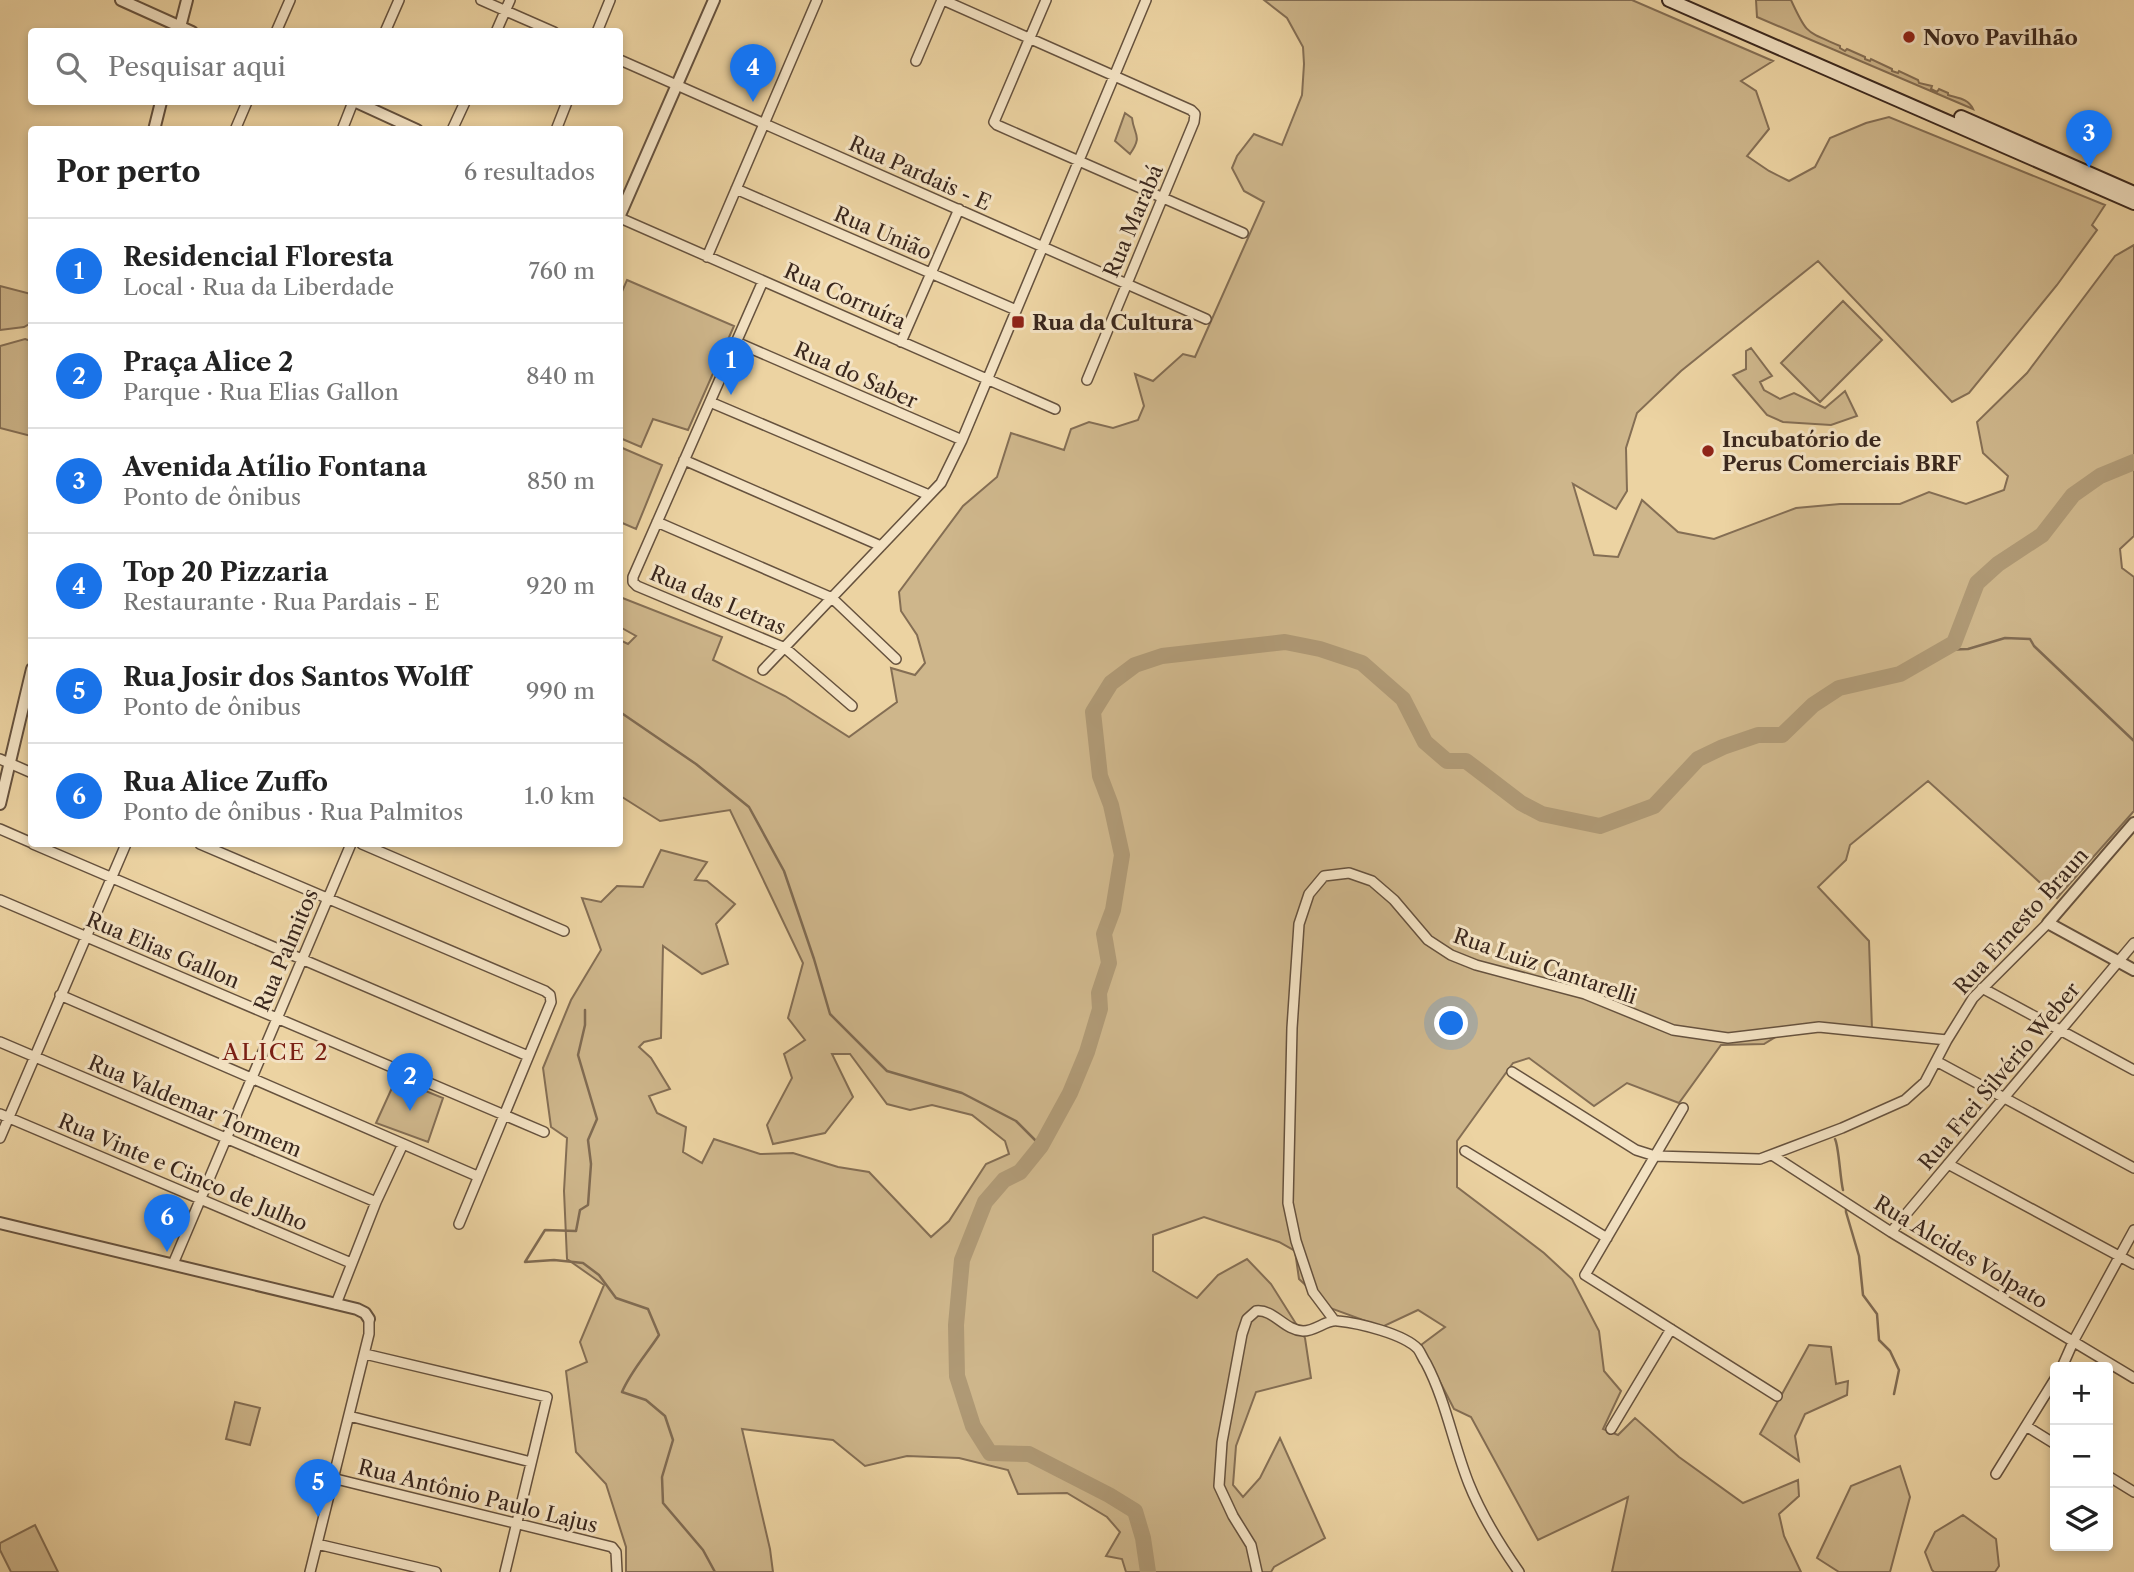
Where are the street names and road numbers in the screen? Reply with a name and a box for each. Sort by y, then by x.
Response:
street label: Rua Pardais - E [845,131,995,215]
street label: Rua Marabá [1098,160,1168,281]
street label: Rua União [830,201,936,265]
street label: Rua Corruíra [780,258,911,334]
street label: Rua do Saber [790,337,922,413]
street label: Rua das Letras [646,560,790,640]
street label: Rua Ernesto Braun [1949,843,2093,999]
street label: Rua Palmitos [249,885,323,1015]
street label: Rua Elias Gallon [83,906,243,994]
street label: Rua Luiz Cantarelli [1450,923,1640,1009]
street label: Rua Frei Silvério Weber [1913,977,2085,1175]
street label: Rua Valdemar Tormem [85,1050,306,1162]
street label: Rua Vinte e Cinco de Julho [55,1108,311,1236]
street label: Rua Alcides Volpato [1870,1190,2052,1314]
street label: Rua Antônio Paulo Lajus [356,1454,600,1538]

